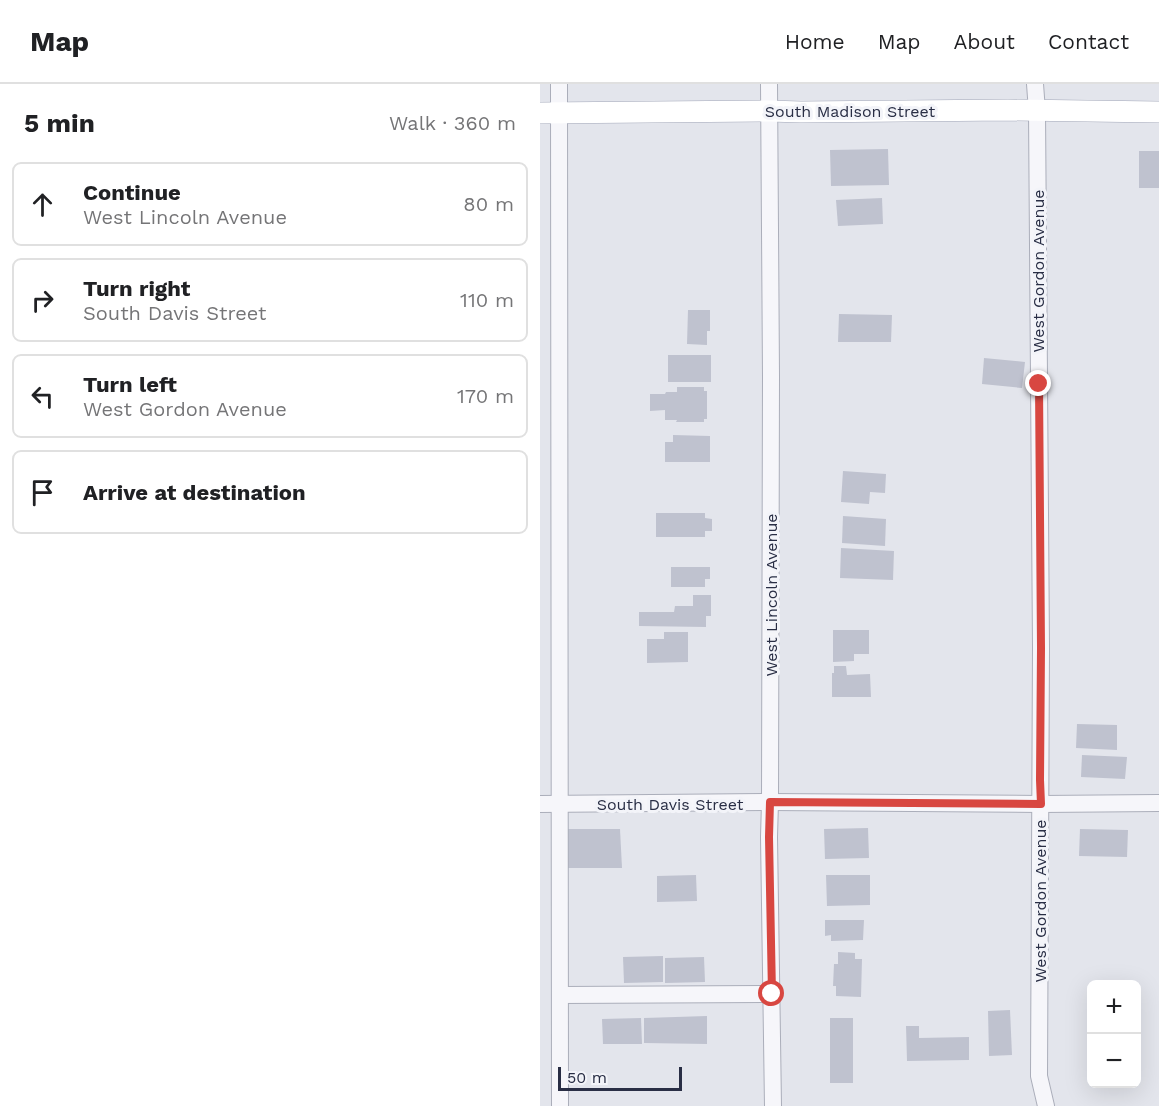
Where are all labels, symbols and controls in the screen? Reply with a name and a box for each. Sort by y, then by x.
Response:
text: Map [30,25,89,58]
text: Home [785,29,845,54]
text: Map [878,29,921,54]
text: About [954,29,1015,54]
text: Contact [1048,29,1129,54]
street label: South Madison Street [765,102,935,121]
text: 5 min [24,108,95,138]
text: Walk · 360 m [389,111,516,135]
text: Continue [83,180,181,205]
icon: ahead [26,188,59,221]
street label: West Gordon Avenue [1029,189,1048,353]
text: 80 m [463,192,514,216]
text: West Lincoln Avenue [83,205,287,229]
text: Turn right [83,276,190,301]
icon: right [26,284,59,317]
text: 110 m [460,288,514,312]
text: South Davis Street [83,301,266,325]
route end [1025,370,1051,396]
text: Turn left [83,372,177,397]
icon: left [26,380,59,413]
text: 170 m [457,384,514,408]
text: West Gordon Avenue [83,397,287,421]
icon: arrive [26,476,59,509]
text: Arrive at destination [83,480,306,505]
street label: West Lincoln Avenue [762,513,781,677]
street label: South Davis Street [597,795,744,814]
street label: West Gordon Avenue [1031,819,1050,983]
route start [758,980,784,1006]
map controls [1087,980,1141,1088]
button: + [1087,980,1141,1034]
button: − [1087,1034,1141,1088]
scale bar [558,1064,682,1092]
text: 50 m [567,1068,607,1087]

